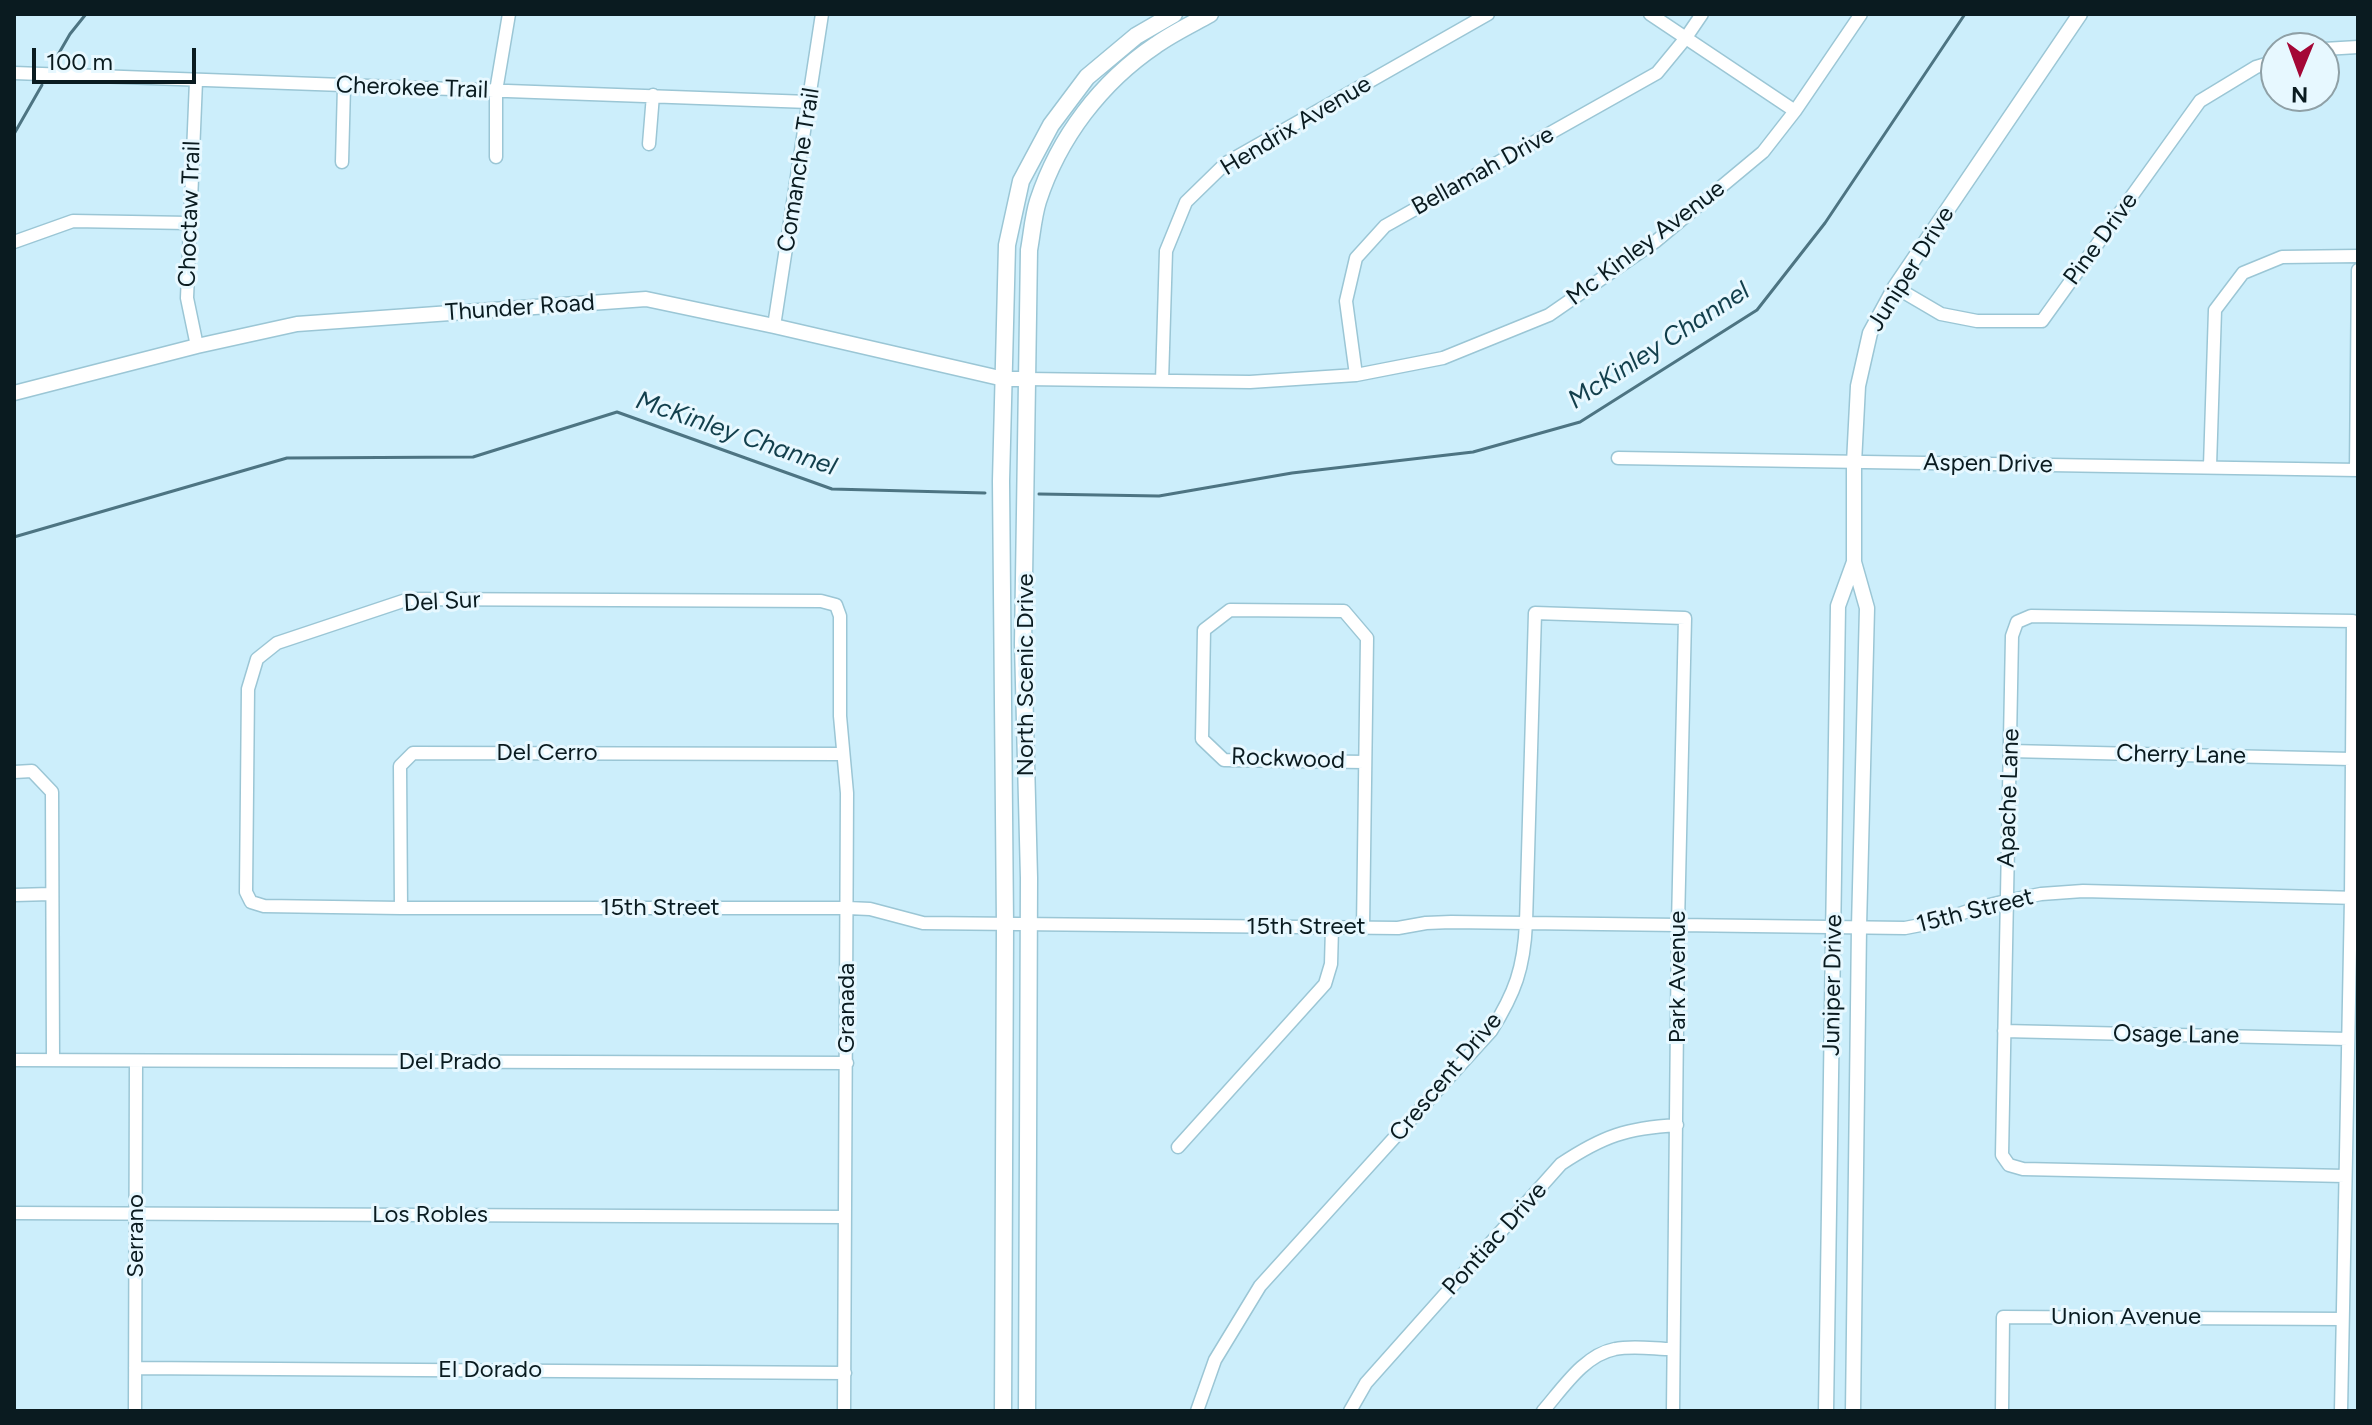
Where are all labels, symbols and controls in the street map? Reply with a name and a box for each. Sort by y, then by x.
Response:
scale bar [36,32,200,82]
north arrow [2260,32,2340,112]
text: 100 m [46,47,113,76]
street label: Hendrix Avenue [1215,70,1377,182]
street label: Cherokee Trail [335,71,489,105]
text: N [2291,81,2308,108]
street label: Comanche Trail [772,86,826,254]
street label: Bellamah Drive [1407,120,1559,222]
street label: Choctaw Trail [173,140,207,288]
street label: Mc Kinley Avenue [1561,174,1731,312]
street label: Pine Drive [2058,187,2144,291]
street label: Juniper Drive [1861,201,1961,337]
water label: McKinley Channel [1562,276,1756,416]
street label: Thunder Road [444,288,596,328]
water label: McKinley Channel [632,385,840,483]
street label: Aspen Drive [1923,448,2053,480]
street label: North Scenic Drive [1012,573,1040,777]
street label: Del Sur [403,586,481,618]
street label: Apache Lane [1992,728,2026,868]
street label: Del Cerro [496,739,598,767]
street label: Cherry Lane [2116,739,2246,771]
street label: Rockwood [1231,743,1345,775]
street label: 15th Street [1914,883,2036,939]
street label: 15th Street [600,894,720,922]
street label: Park Avenue [1664,911,1692,1043]
street label: 15th Street [1246,913,1366,941]
street label: Juniper Drive [1817,914,1849,1056]
street label: Granada [833,963,861,1053]
street label: Crescent Drive [1384,1007,1508,1147]
street label: Osage Lane [2113,1019,2239,1051]
street label: Del Prado [399,1048,501,1076]
street label: Pontiac Drive [1437,1177,1553,1301]
street label: Serrano [122,1194,150,1278]
street label: Los Robles [372,1201,488,1229]
street label: Union Avenue [2051,1303,2201,1331]
street label: El Dorado [438,1356,542,1384]

